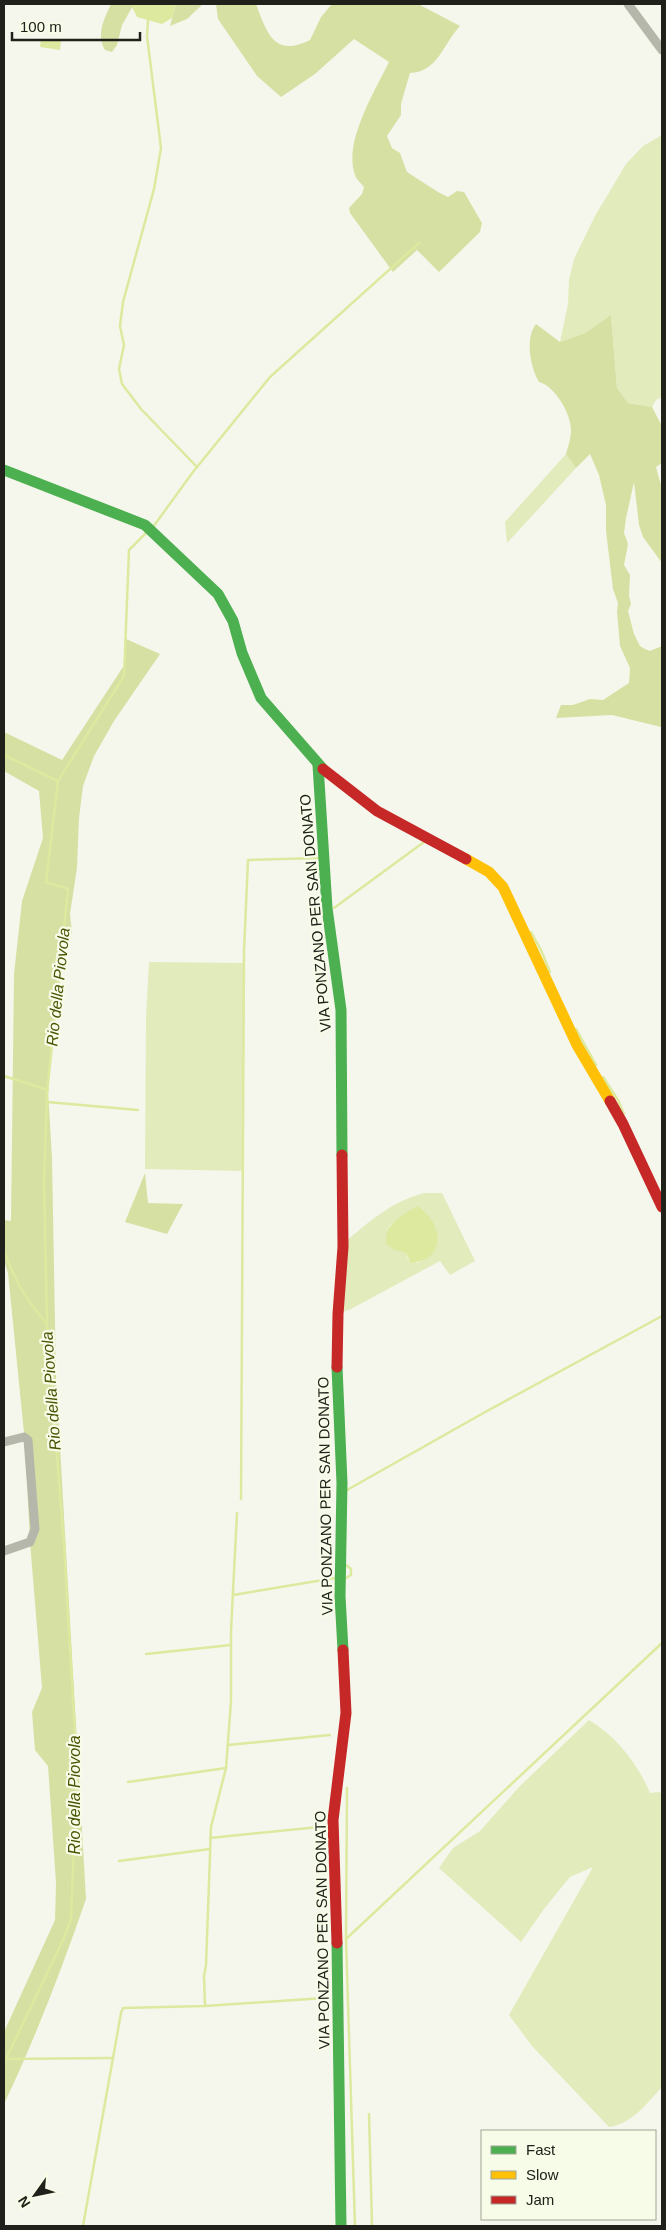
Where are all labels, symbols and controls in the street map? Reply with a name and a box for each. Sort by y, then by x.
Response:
scale bar [12,10,140,42]
text: 100 m [20,18,62,35]
street label: VIA PONZANO PER SAN DONATO [296,793,334,1033]
water label: Rio della Piovola [43,927,73,1047]
water label: Rio della Piovola [38,1331,64,1451]
street label: VIA PONZANO PER SAN DONATO [314,1377,336,1615]
water label: Rio della Piovola [66,1735,83,1855]
street label: VIA PONZANO PER SAN DONATO [311,1811,333,2049]
legend [481,2130,656,2220]
text: Fast [526,2141,556,2158]
text: Slow [526,2166,559,2183]
north arrow [10,2170,60,2220]
text: Jam [526,2191,554,2208]
text: N [15,2193,34,2211]

